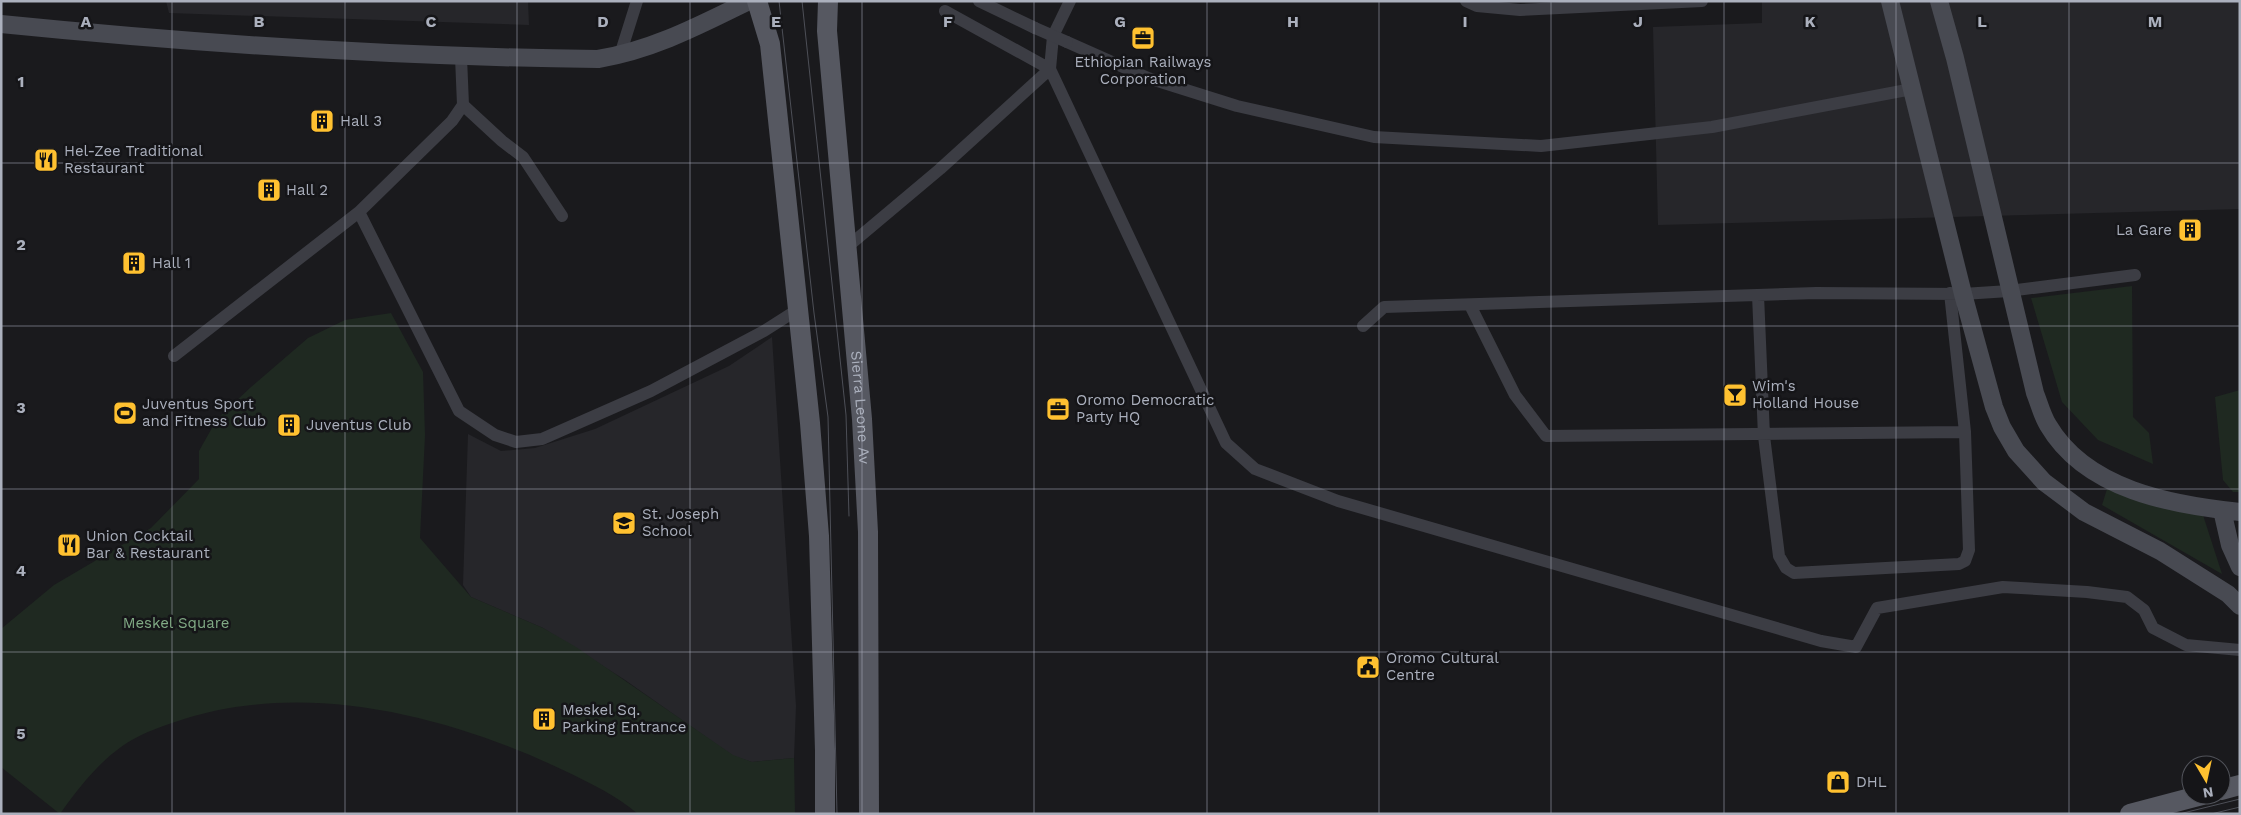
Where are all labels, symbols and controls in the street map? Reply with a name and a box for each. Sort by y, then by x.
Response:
text: A [81,12,92,31]
text: B [254,12,265,31]
text: C [426,12,437,31]
text: D [597,12,609,31]
text: E [771,12,781,31]
text: F [943,12,953,31]
text: G [1114,12,1126,31]
text: H [1287,12,1299,31]
text: I [1462,12,1468,31]
text: J [1633,12,1643,31]
text: K [1804,12,1816,31]
text: L [1977,12,1987,31]
text: M [2148,12,2162,31]
office icon: Ethiopian Railways Corporation [1130,25,1156,51]
place label: Ethiopian Railways Corporation [1075,53,1211,88]
text: 1 [18,72,24,91]
building icon: Hall 3 [309,108,335,134]
place label: Hall 3 [340,112,382,130]
place label: Hel-Zee Traditional Restaurant [64,142,203,177]
restaurant icon: Hel-Zee Traditional Restaurant [33,147,59,173]
building icon: Hall 2 [256,177,282,203]
place label: Hall 2 [286,181,328,199]
building icon: La Gare [2177,217,2203,243]
place label: La Gare [2116,221,2172,239]
text: 2 [16,235,26,254]
building icon: Hall 1 [121,250,147,276]
place label: Hall 1 [152,254,191,272]
street label: Sierra Leone Av [847,350,873,465]
place label: Wim's Holland House [1752,377,1859,412]
bar icon: Wim's Holland House [1722,382,1748,408]
place label: Oromo Democratic Party HQ [1076,391,1214,426]
place label: Juventus Sport and Fitness Club [142,395,266,430]
office icon: Oromo Democratic Party HQ [1045,396,1071,422]
text: 3 [16,398,26,417]
sports icon: Juventus Sport and Fitness Club [112,400,138,426]
building icon: Juventus Club [276,412,302,438]
place label: Juventus Club [306,416,411,434]
place label: St. Joseph School [642,505,719,540]
school or university icon: St. Joseph School [611,510,637,536]
place label: Union Cocktail Bar & Restaurant [86,527,211,562]
restaurant icon: Union Cocktail Bar & Restaurant [56,532,82,558]
text: 4 [16,561,26,580]
park label: Meskel Square [123,614,229,632]
place label: Oromo Cultural Centre [1386,649,1499,684]
public building icon: Oromo Cultural Centre [1355,654,1381,680]
place label: Meskel Sq. Parking Entrance [562,701,686,736]
building icon: Meskel Sq. Parking Entrance [531,706,557,732]
text: 5 [16,724,26,743]
north arrow [2181,755,2231,805]
shop icon: DHL [1825,769,1851,795]
place label: DHL [1856,773,1887,791]
text: N [2202,784,2214,802]

